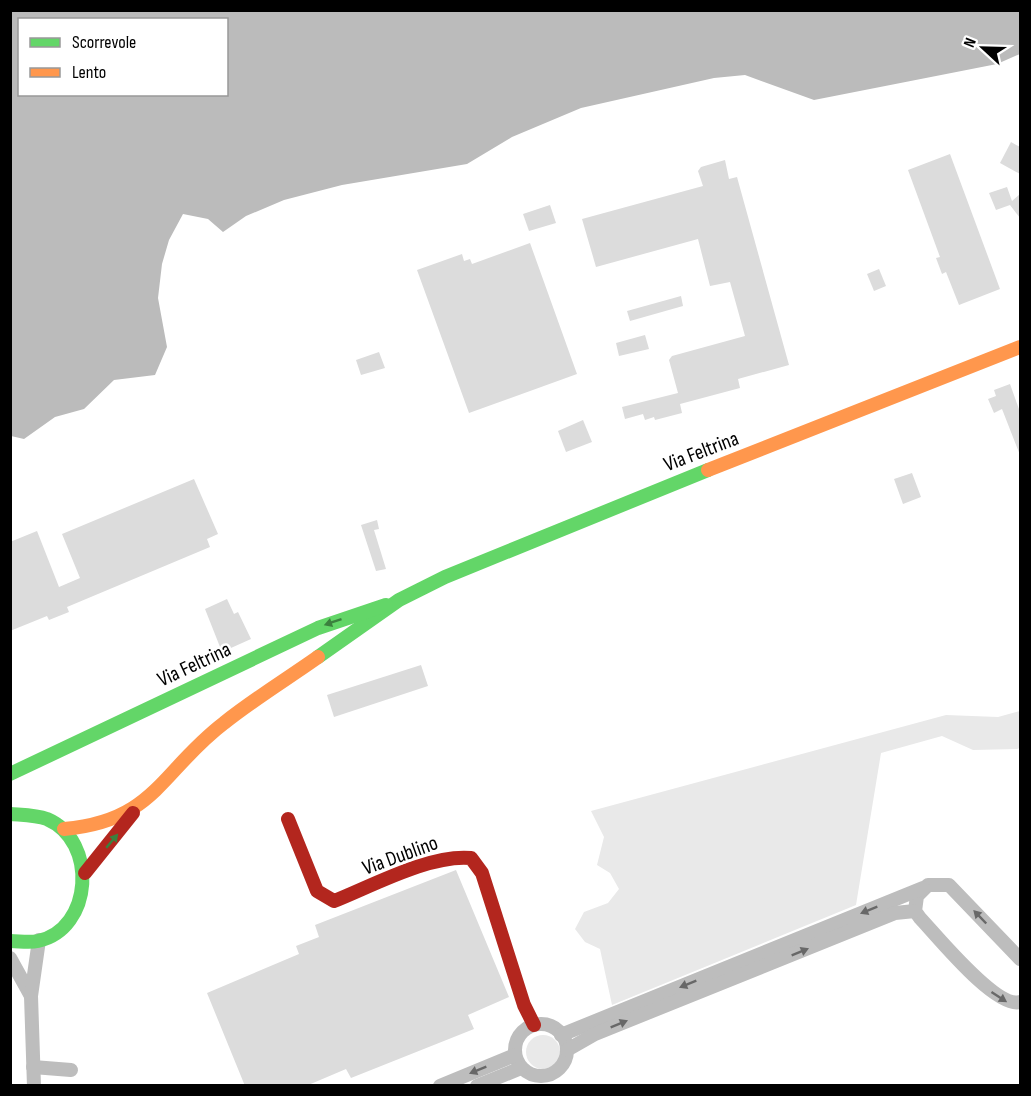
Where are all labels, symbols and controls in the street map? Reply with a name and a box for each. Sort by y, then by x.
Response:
legend [18,18,228,96]
north arrow [953,18,1013,78]
text: Scorrevole [72,32,136,53]
text: N [960,35,981,50]
text: Lento [72,62,106,83]
street label: Via Feltrina [660,426,742,477]
one-way arrow [324,618,342,628]
street label: Via Feltrina [153,637,235,692]
street label: Via Dublino [359,830,441,881]
one-way arrow [105,834,118,849]
one-way arrow [859,905,877,915]
one-way arrow [973,909,987,924]
one-way arrow [791,947,809,956]
one-way arrow [679,980,697,989]
one-way arrow [990,991,1007,1002]
one-way arrow [610,1019,628,1029]
one-way arrow [468,1065,486,1075]

